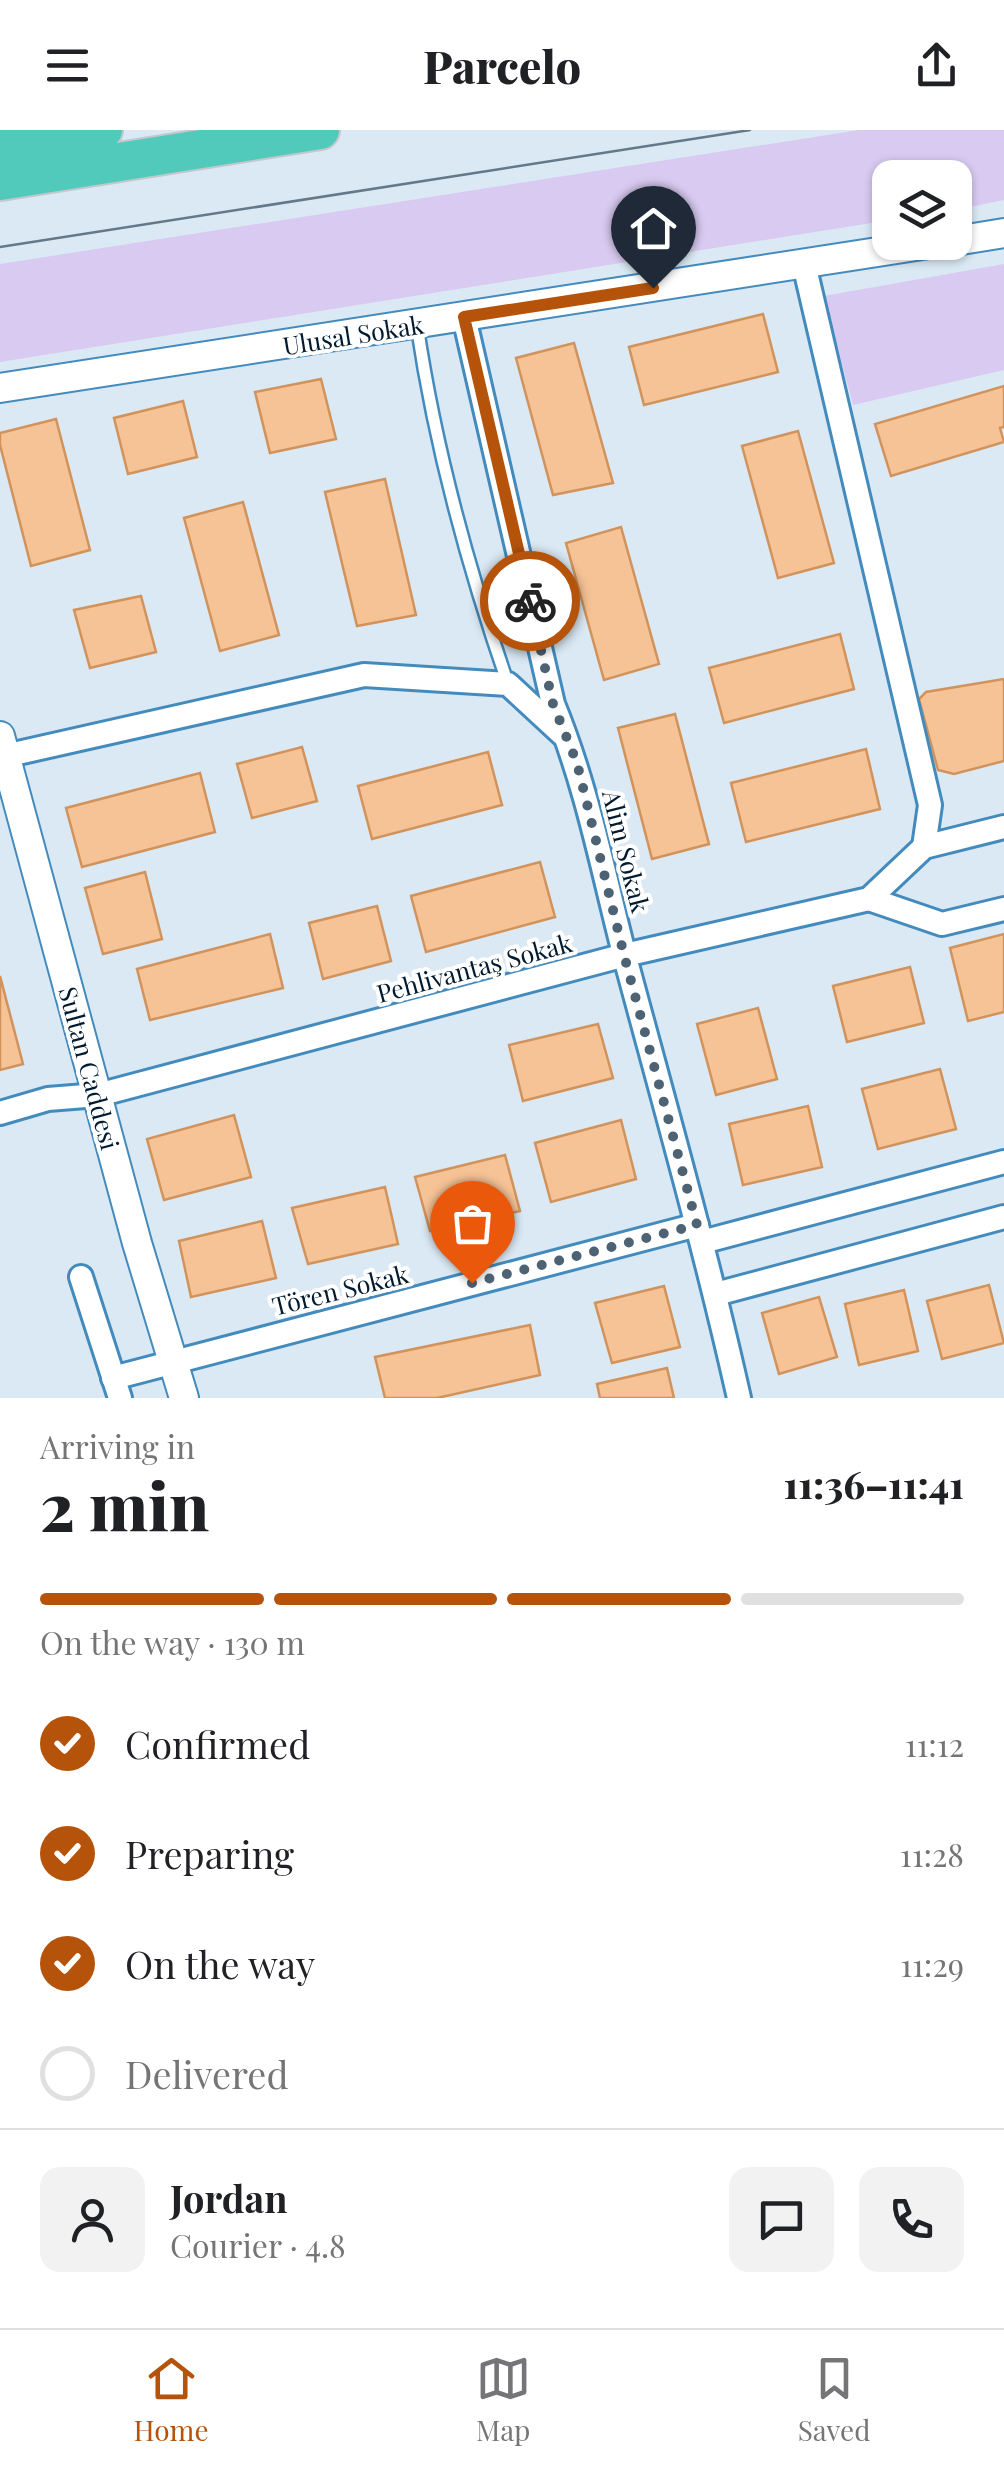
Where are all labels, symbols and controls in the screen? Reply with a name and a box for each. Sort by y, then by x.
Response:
text: Parcelo [423,35,581,95]
icon: menu [40,38,95,93]
icon: share [909,38,964,93]
map controls [872,160,972,260]
button: layers [872,160,972,260]
pin [611,186,696,289]
icon: home [626,201,681,256]
street label: Ulusal Sokak [280,307,426,361]
courier [480,551,580,651]
icon: bike [503,574,558,629]
street label: Alim Sokak [596,785,658,916]
street label: Pehlivantaş Sokak [373,925,576,1009]
street label: Sultan Caddesi [52,983,128,1153]
pin [430,1181,515,1284]
icon: bag [445,1196,500,1251]
street label: Tören Sokak [268,1256,412,1322]
text: Arriving in [40,1424,195,1467]
text: 11:36–11:41 [783,1458,964,1509]
text: 2 min [40,1461,209,1547]
text: On the way · 130 m [40,1620,305,1663]
icon: check [40,1716,95,1771]
text: Confirmed [125,1718,310,1769]
text: 11:12 [905,1722,964,1765]
icon: check [40,1826,95,1881]
text: Preparing [125,1828,294,1879]
text: 11:28 [900,1832,964,1875]
icon: check [40,1936,95,1991]
text: On the way [125,1938,315,1989]
text: 11:29 [900,1942,964,1985]
text: Delivered [125,2048,289,2099]
button: person [40,2167,145,2272]
button: chat [729,2167,834,2272]
button: phone [859,2167,964,2272]
text: Jordan [170,2172,288,2223]
text: Courier · 4.8 [170,2223,346,2266]
tab: Home [134,2351,209,2448]
tab: Map [476,2351,531,2448]
tab: Saved [798,2351,870,2448]

